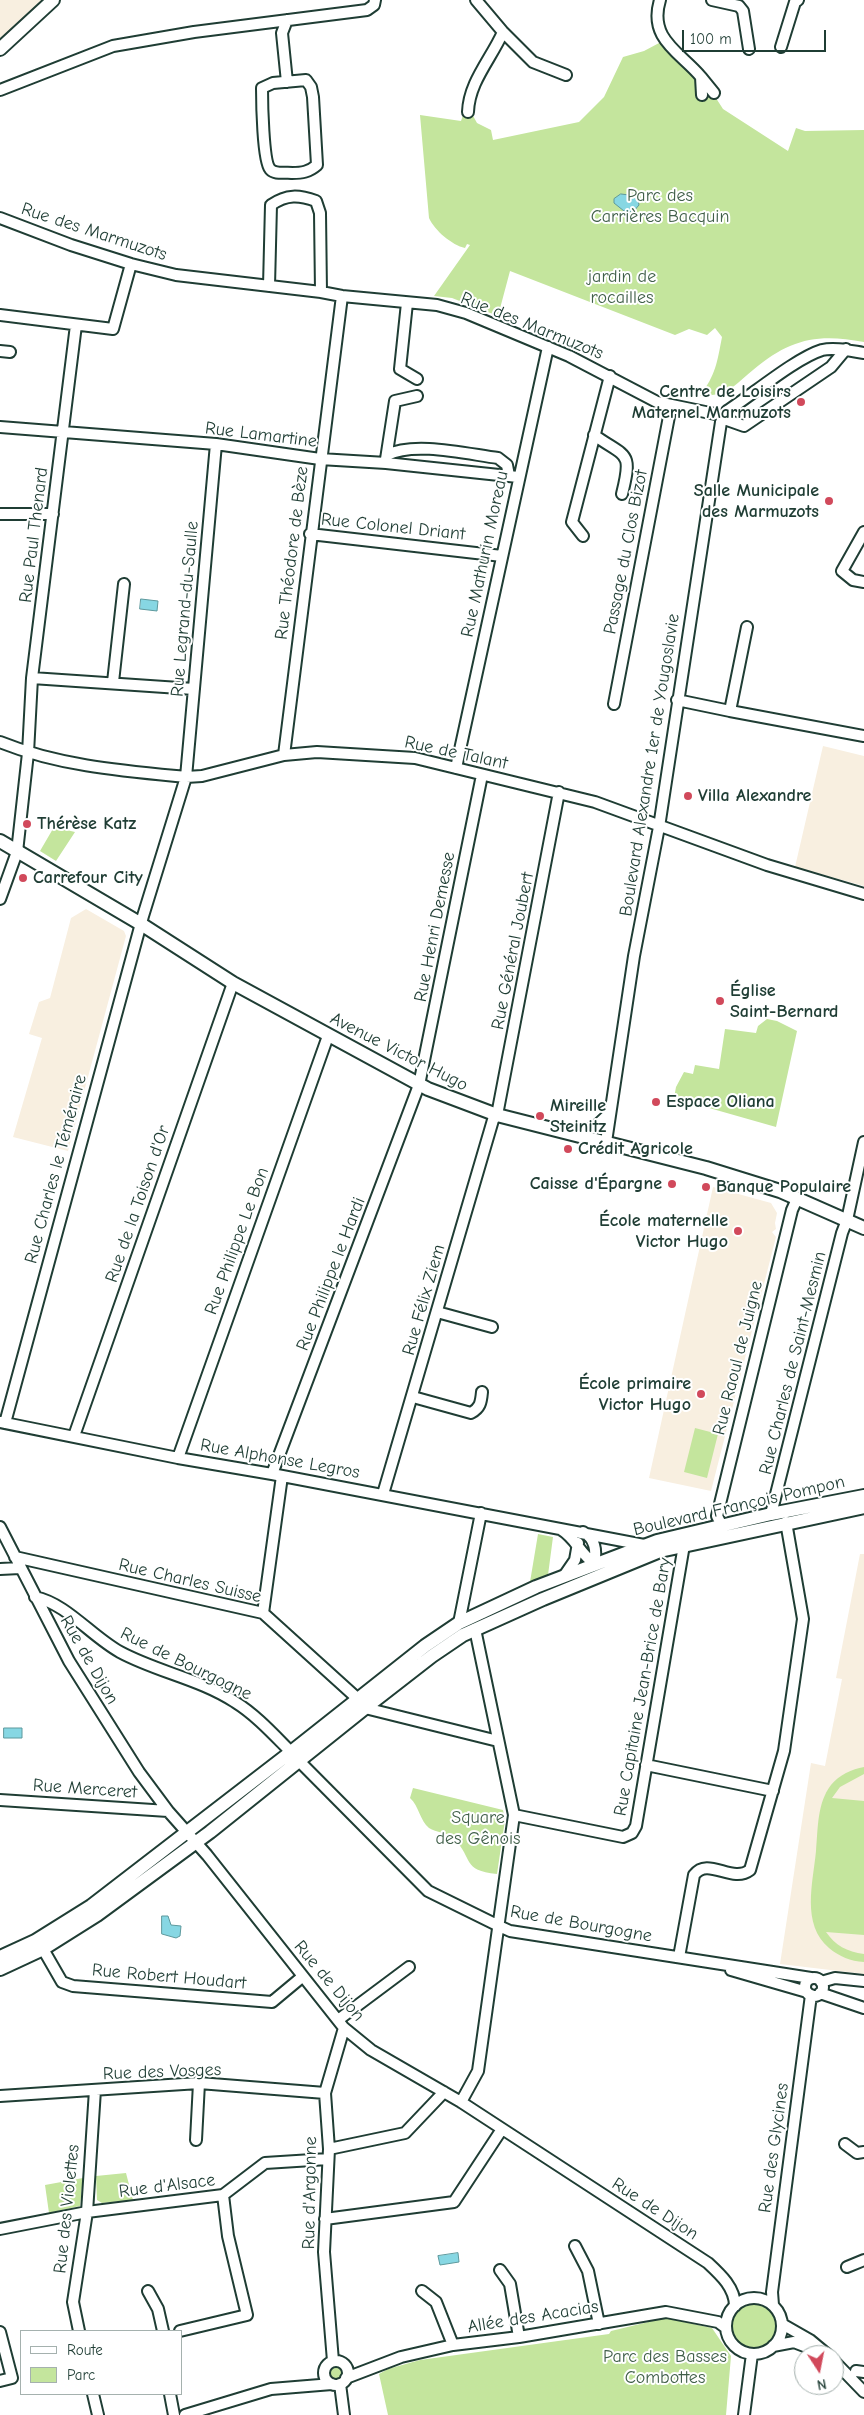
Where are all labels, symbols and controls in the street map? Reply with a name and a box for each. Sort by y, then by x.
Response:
scale bar [684,20,828,52]
text: 100 m [690,30,732,48]
park label: Parc des Carrières Bacquin [591,185,729,228]
street label: Rue des Marmuzots [18,198,170,266]
park label: jardin de rocailles [588,266,656,308]
street label: Rue des Marmuzots [457,288,607,364]
place label: Centre de Loisirs Maternel Marmuzots [632,381,791,424]
marker: Centre de Loisirs Maternel Marmuzots [795,396,807,408]
street label: Rue Lamartine [204,417,318,453]
street label: Rue Théodore de Bèze [271,465,313,641]
street label: Rue Paul Thenard [15,466,53,604]
street label: Passage du Clos Bizot [599,468,653,636]
street label: Rue Mathurin Moreau [457,469,513,639]
place label: Salle Municipale des Marmuzots [694,480,819,522]
marker: Salle Municipale des Marmuzots [823,495,835,507]
street label: Rue Colonel Driant [320,509,466,545]
street label: Rue Legrand-du-Saulle [167,520,203,698]
street label: Boulevard Alexandre 1er de Yougoslavie [615,612,685,918]
street label: Rue de Talant [402,732,510,774]
place label: Villa Alexandre [698,785,811,807]
marker: Villa Alexandre [682,790,694,802]
place label: Thérèse Katz [37,813,136,835]
marker: Thérèse Katz [21,818,33,830]
street label: Rue Henri Demesse [410,850,460,1004]
place label: Carrefour City [33,867,143,889]
street label: Rue Général Joubert [487,871,539,1031]
marker: Carrefour City [17,872,29,884]
place label: Église Saint-Bernard [730,980,839,1022]
marker: Église Saint-Bernard [714,995,726,1007]
street label: Avenue Victor Hugo [326,1008,472,1096]
street label: Rue Charles le Téméraire [20,1072,92,1266]
place label: Espace Oliana [666,1091,775,1113]
place label: Mireille Steinitz [550,1095,606,1138]
marker: Espace Oliana [650,1096,662,1108]
marker: Mireille Steinitz [534,1110,546,1122]
street label: Rue de la Toison d'Or [101,1123,175,1285]
place label: Crédit Agricole [578,1138,693,1160]
marker: Crédit Agricole [562,1143,574,1155]
street label: Rue Philippe Le Bon [200,1164,274,1318]
place label: Caisse d'Épargne [530,1173,662,1195]
place label: Banque Populaire [716,1176,851,1198]
marker: Caisse d'Épargne [666,1178,678,1190]
marker: Banque Populaire [700,1181,712,1193]
street label: Rue Philippe le Hardi [292,1194,370,1354]
place label: École maternelle Victor Hugo [599,1210,728,1252]
marker: École maternelle Victor Hugo [732,1225,744,1237]
street label: Rue Félix Ziem [398,1242,450,1358]
street label: Rue Charles de Saint-Mesmin [755,1249,831,1477]
street label: Rue Raoul de Juigne [708,1279,768,1437]
place label: École primaire Victor Hugo [579,1373,691,1416]
marker: École primaire Victor Hugo [695,1388,707,1400]
street label: Rue Alphonse Legros [199,1434,361,1484]
street label: Boulevard François Pompon [631,1471,847,1541]
street label: Rue Charles Suisse [117,1554,263,1608]
street label: Rue Capitaine Jean-Brice de Bary [610,1556,676,1818]
street label: Rue de Dijon [55,1612,123,1708]
street label: Rue de Bourgogne [117,1623,255,1705]
street label: Rue Merceret [32,1775,138,1803]
park label: Square des Gênois [435,1807,521,1850]
street label: Rue de Bourgogne [508,1901,654,1947]
street label: Rue de Dijon [289,1936,369,2026]
street label: Rue Robert Houdart [91,1959,247,1995]
street label: Rue des Vosges [102,2059,222,2085]
street label: Rue des Glycines [754,2082,794,2214]
street label: Rue d'Argonne [298,2136,322,2250]
street label: Rue des Violettes [49,2143,85,2275]
street label: Rue d'Alsace [118,2169,216,2203]
street label: Rue de Dijon [608,2173,702,2245]
street label: Allée des Acacias [466,2296,600,2338]
legend [20,2330,182,2395]
text: Route [67,2341,103,2359]
north arrow [794,2345,844,2395]
park label: Parc des Basses Combottes [603,2346,727,2388]
text: Parc [67,2366,95,2384]
text: N [816,2375,828,2393]

